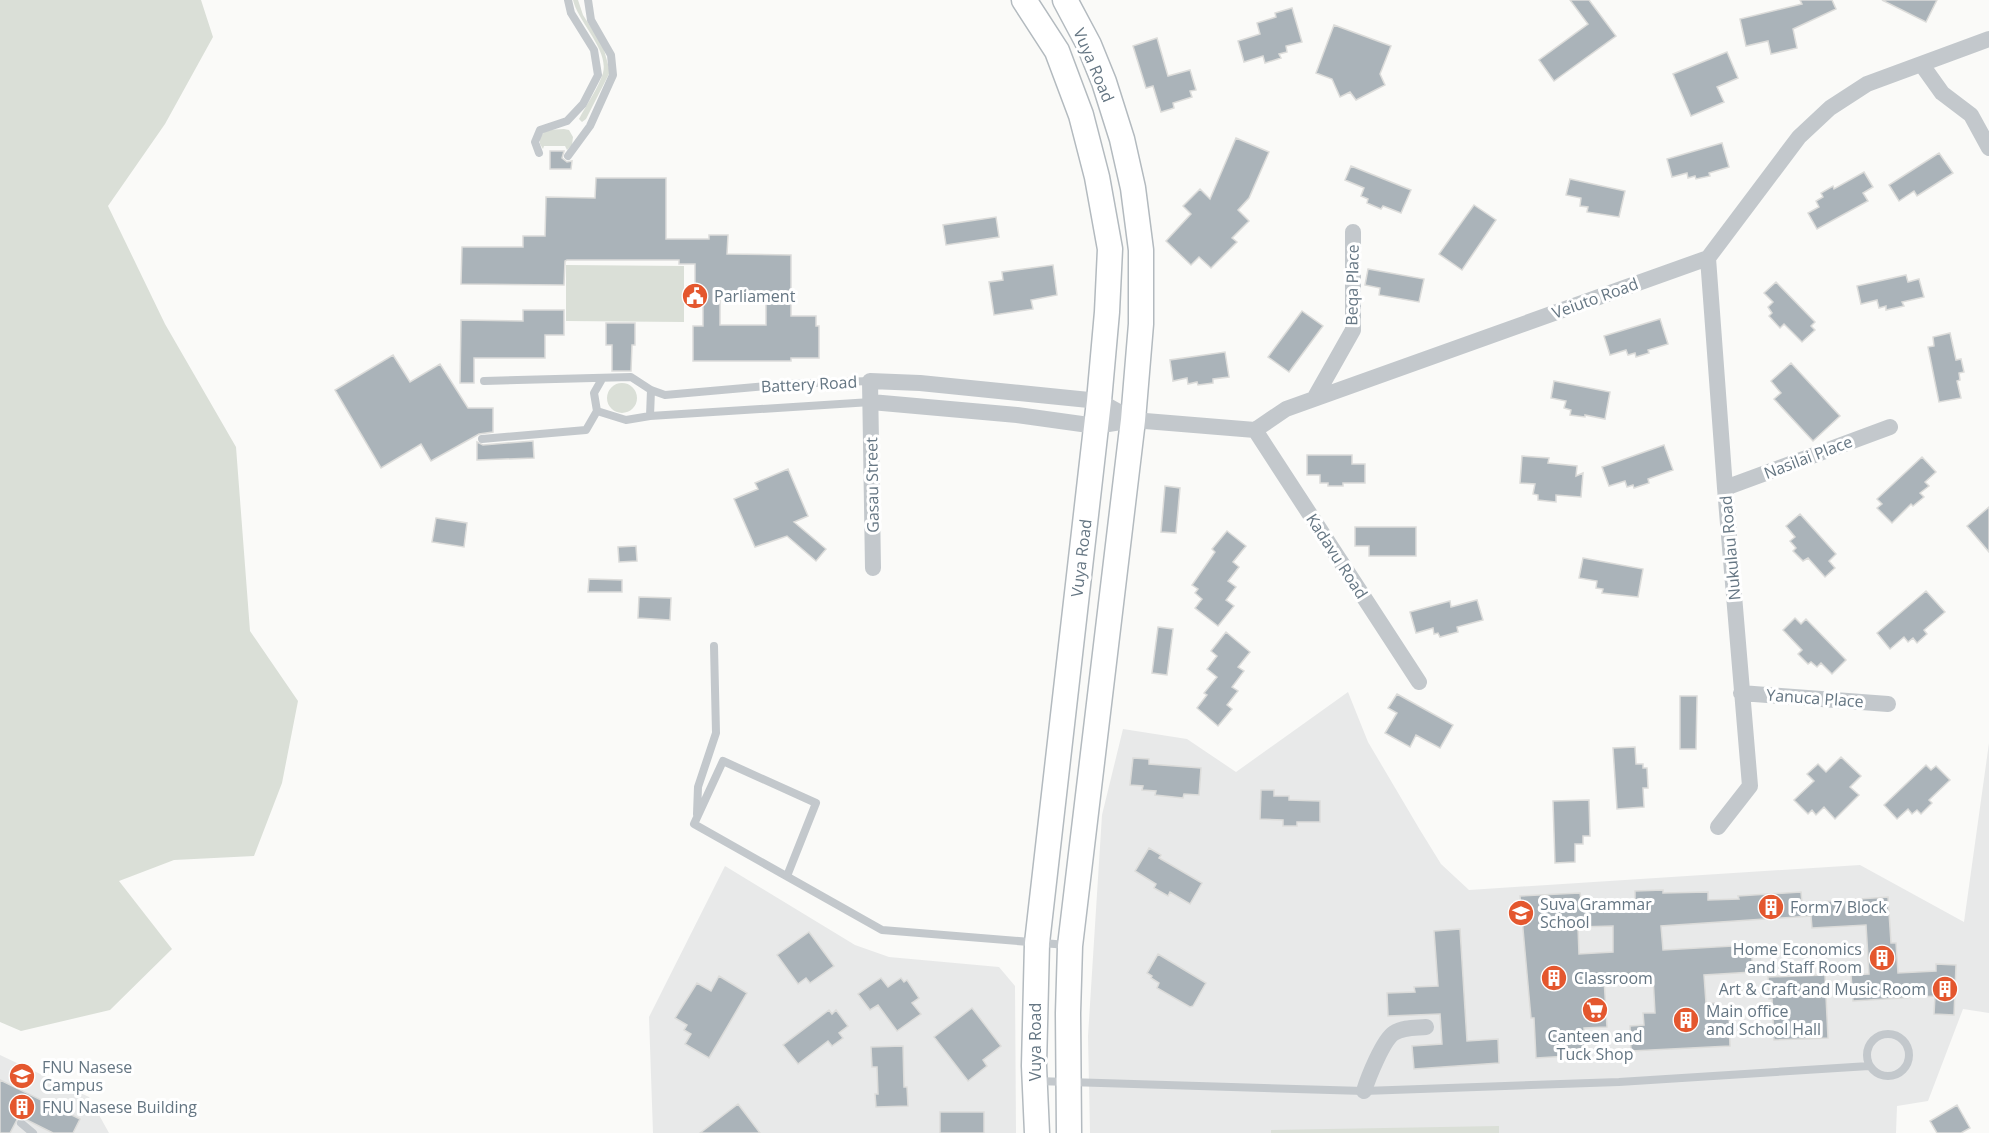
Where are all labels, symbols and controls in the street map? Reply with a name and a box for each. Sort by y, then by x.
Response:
street label: Vuya Road [1069,25,1119,105]
street label: Beqa Place [1340,244,1364,326]
street label: Veiuto Road [1549,272,1641,324]
public building icon: Parliament [680,281,710,311]
place label: Parliament [714,285,796,307]
street label: Battery Road [760,370,858,398]
street label: Nasilai Place [1761,430,1855,484]
street label: Gasau Street [860,437,884,533]
street label: Nukulau Road [1714,495,1746,601]
street label: Kadavu Road [1301,509,1373,603]
street label: Vuya Road [1065,518,1097,598]
street label: Yanuca Place [1766,684,1864,712]
building icon: Form 7 Block [1756,892,1786,922]
place label: Suva Grammar School [1540,893,1652,933]
place label: Form 7 Block [1790,896,1887,918]
school or university icon: Suva Grammar School [1506,898,1536,928]
place label: Home Economics and Staff Room [1733,938,1862,978]
building icon: Home Economics and Staff Room [1867,943,1897,973]
building icon: Classroom [1539,963,1569,993]
place label: Classroom [1574,967,1653,989]
building icon: Art & Craft and Music Room [1930,974,1960,1004]
place label: Art & Craft and Music Room [1719,978,1926,1000]
supermarket icon: Canteen and Tuck Shop [1580,995,1610,1025]
place label: Main office and School Hall [1706,1000,1821,1040]
street label: Vuya Road [1024,1003,1046,1081]
building icon: Main office and School Hall [1671,1005,1701,1035]
place label: Canteen and Tuck Shop [1548,1025,1642,1065]
place label: FNU Nasese Campus [42,1056,132,1096]
school or university icon: FNU Nasese Campus [7,1061,37,1091]
building icon: FNU Nasese Building [7,1092,37,1122]
place label: FNU Nasese Building [42,1096,197,1118]

